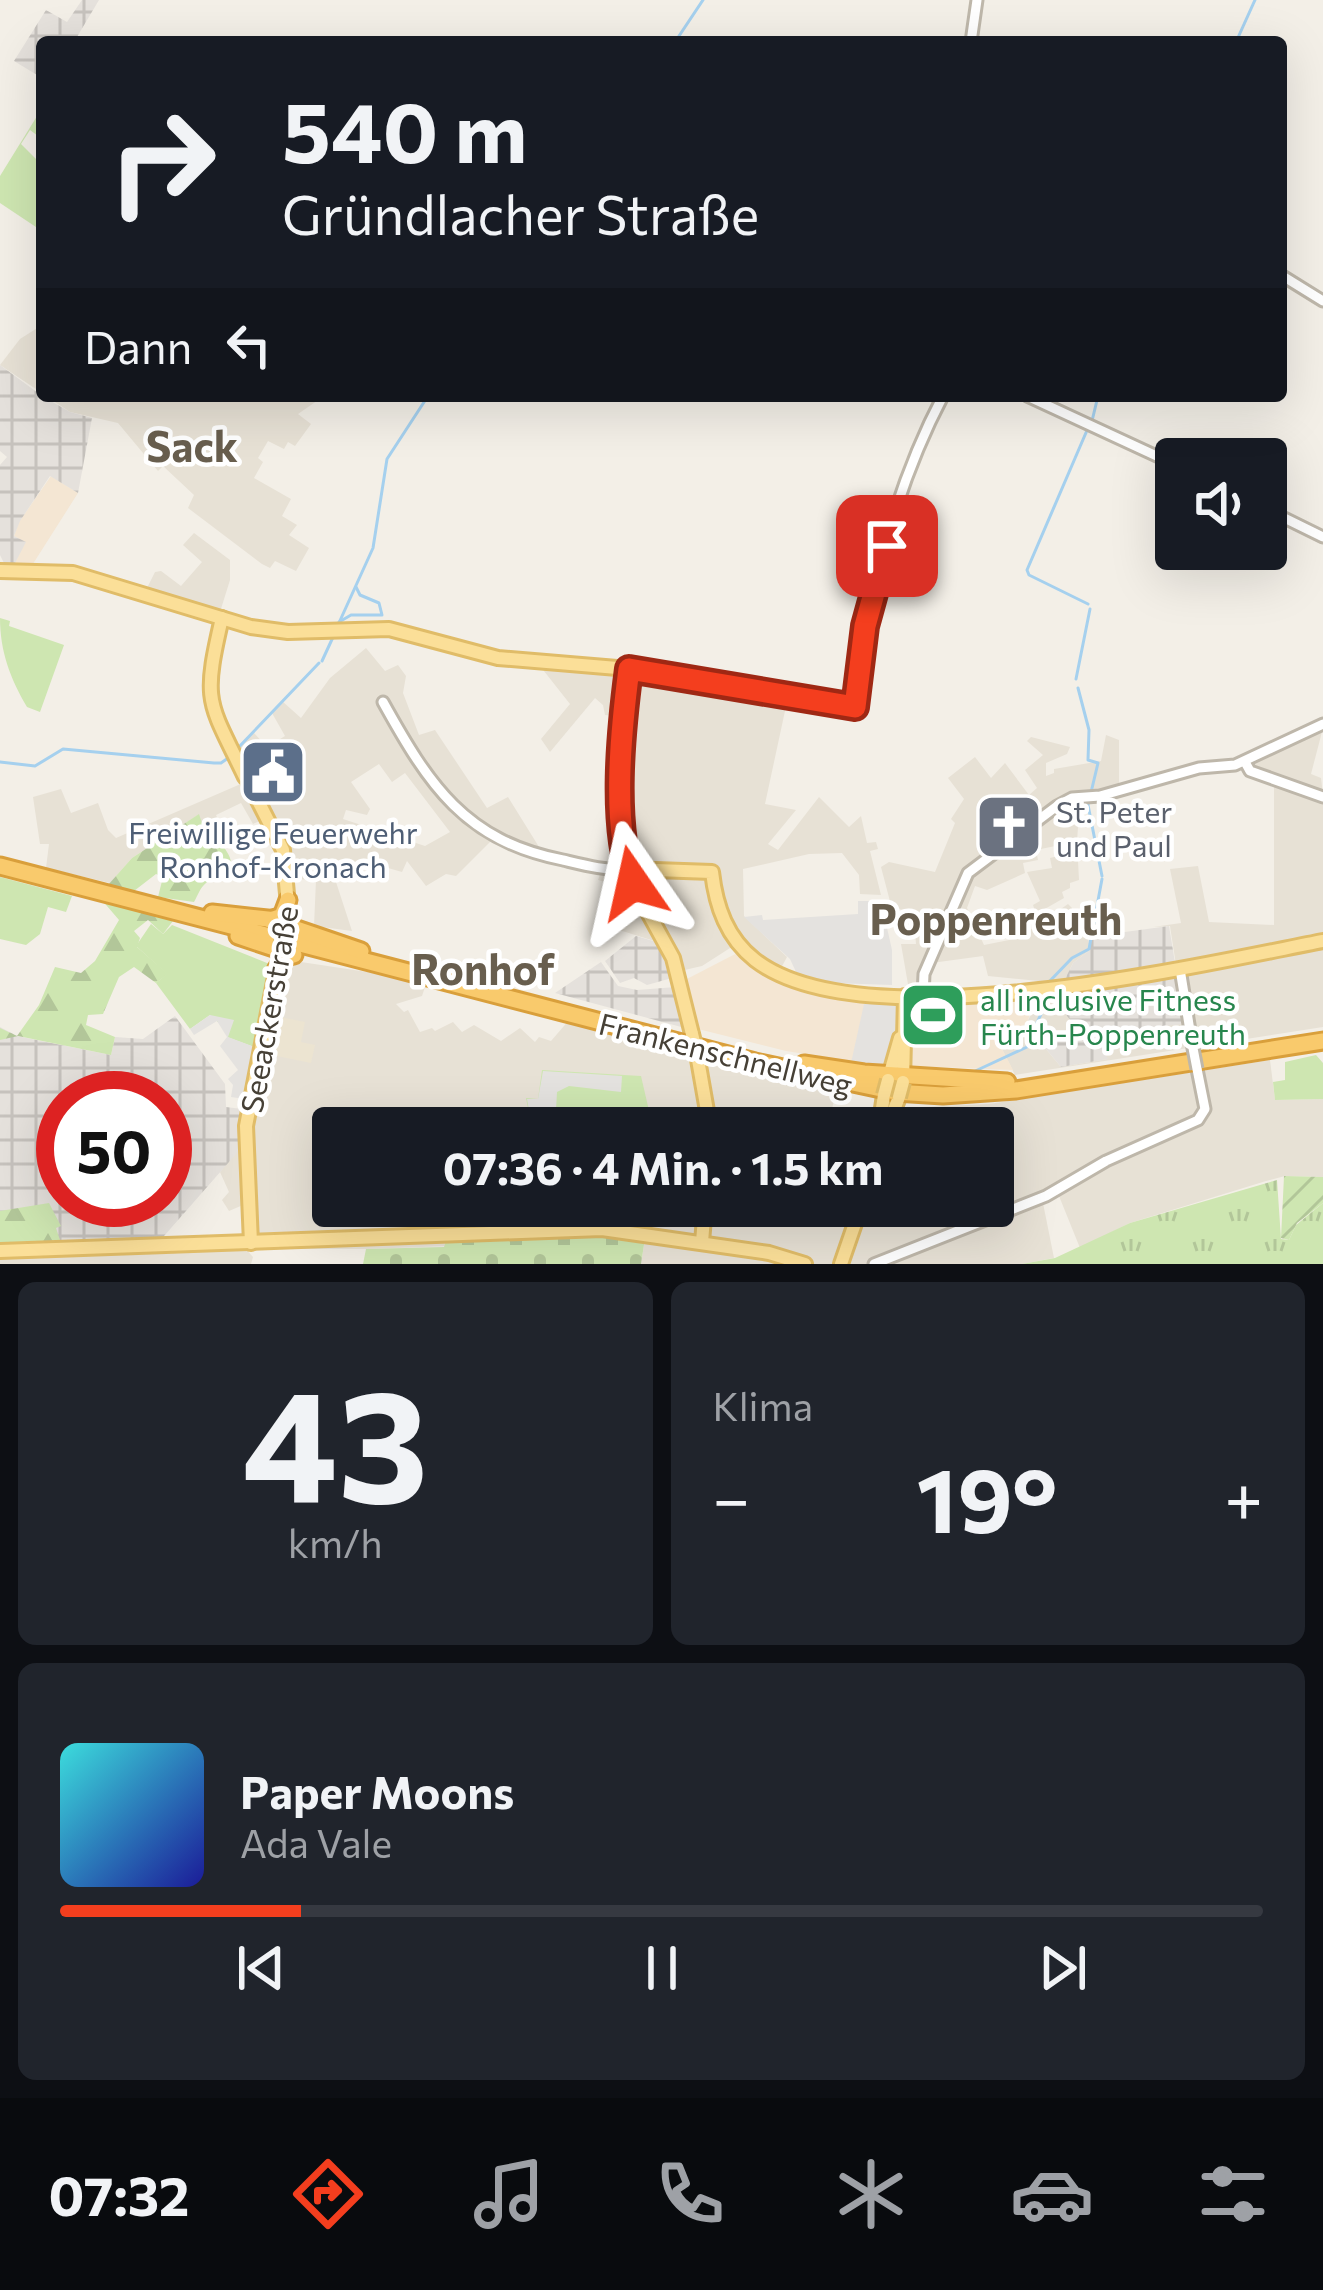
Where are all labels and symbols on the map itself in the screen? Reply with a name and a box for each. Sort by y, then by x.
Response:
district label: Sack [146,419,238,471]
pin [836,495,938,597]
public building icon: Freiwillige Feuerwehr Ronhof-Kronach [238,737,308,807]
church icon: St. Peter und Paul [974,792,1044,862]
place label: St. Peter und Paul [1056,792,1172,863]
place label: Freiwillige Feuerwehr Ronhof-Kronach [128,813,418,884]
position arrow [570,820,696,946]
district label: Poppenreuth [870,892,1122,944]
street label: Seeackerstraße [232,902,304,1116]
district label: Ronhof [411,942,555,994]
sports icon: all inclusive Fitness Fürth-Poppenreuth [898,980,968,1050]
place label: all inclusive Fitness Fürth-Poppenreuth [980,980,1246,1051]
street label: Frankenschnellweg [596,1004,856,1102]
speed limit sign: 50 [36,1071,192,1227]

